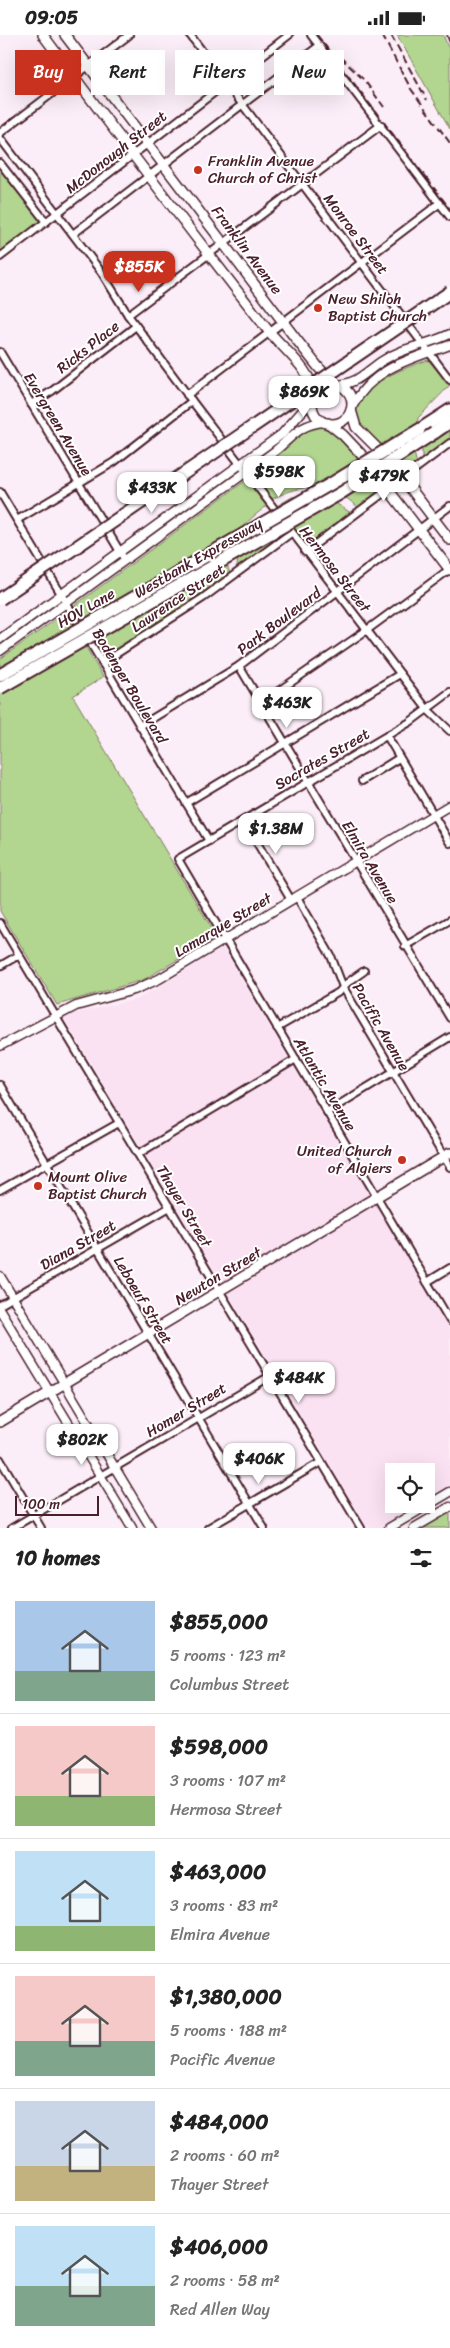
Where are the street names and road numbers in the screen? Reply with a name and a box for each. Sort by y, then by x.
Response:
street label: McDonough Street [59,103,173,200]
street label: Monroe Street [317,188,396,281]
street label: Franklin Avenue [205,200,290,300]
street label: Ricks Place [51,314,126,380]
street label: Evergreen Avenue [17,367,99,481]
street label: Westbank Expressway [129,510,267,605]
street label: Hermosa Street [292,520,378,619]
street label: Lawrence Street [125,556,231,639]
street label: Park Boulevard [231,580,328,662]
street label: HOV Lane [52,581,120,635]
street label: Bodenger Boulevard [85,623,175,750]
street label: Socrates Street [269,721,375,797]
street label: Elmira Avenue [335,815,405,909]
street label: Lamarque Street [169,885,278,964]
street label: Pacific Avenue [345,978,417,1076]
street label: Atlantic Avenue [286,1031,364,1137]
street label: Thayer Street [149,1160,219,1253]
street label: Diana Street [35,1212,121,1277]
street label: Newton Street [169,1239,267,1312]
street label: Leboeuf Street [106,1251,180,1350]
street label: Homer Street [140,1375,232,1444]

